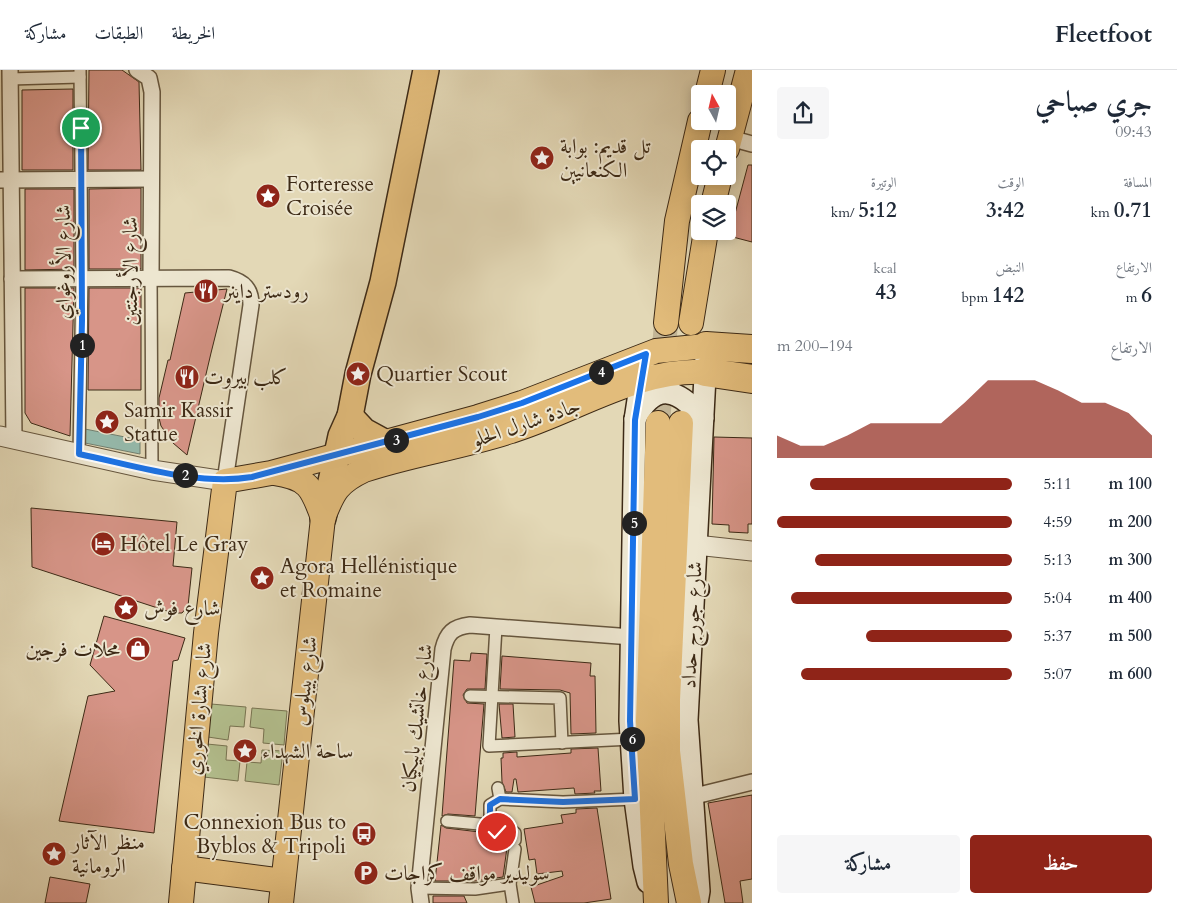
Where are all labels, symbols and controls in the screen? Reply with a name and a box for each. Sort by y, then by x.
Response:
text: Fleetfoot [1055,18,1152,51]
text: مشاركة [25,21,66,46]
text: الطبقات [94,21,143,46]
text: الخريطة [171,21,215,46]
text: جري صباحي [1035,83,1152,121]
north arrow [691,85,736,130]
map controls [691,85,736,240]
button: share [777,87,829,139]
pin [60,107,102,149]
icon: arrive [67,114,95,142]
text: 09:43 [1115,121,1152,143]
place label: تل قديم: بوابة الكنعانيين [560,132,651,185]
button: locate [691,140,736,185]
place icon: تل قديم: بوابة الكنعانيين [529,145,555,171]
place label: Forteresse Croisée [286,170,374,223]
text: الوتيرة [871,173,897,192]
text: الوقت [998,173,1024,192]
text: المسافة [1123,173,1152,192]
place icon: Forteresse Croisée [255,183,281,209]
button: layers [691,195,736,240]
text: 5:12 [858,196,897,225]
text: 3:42 [986,196,1024,225]
text: 0.71 [1114,196,1152,225]
text: /km [831,203,858,222]
text: km [1091,203,1114,222]
street label: شارع الأروغواي [48,205,81,319]
street label: شارع الأرجنتين [115,217,148,325]
text: النبض [995,258,1024,277]
text: الارتفاع [1116,258,1152,277]
text: kcal [873,259,897,278]
place label: رودستر داينر [222,277,309,306]
restaurant icon: رودستر داينر [193,278,219,304]
text: 43 [875,278,897,307]
text: 142 [992,281,1024,310]
text: 6 [1141,281,1152,310]
text: bpm [961,288,992,307]
text: m [1126,288,1141,307]
pin: 1 [70,332,94,358]
text: 194–200 m [777,335,853,357]
text: 1 [79,336,86,355]
text: الارتفاع [1110,337,1152,359]
place label: Quartier Scout [376,360,508,389]
pin: 4 [588,360,614,384]
place icon: Quartier Scout [345,361,371,387]
place label: كلب بيروت [204,363,288,392]
text: 4 [598,363,605,382]
restaurant icon: كلب بيروت [174,364,200,390]
street label: جادة شارل الحلو [466,391,584,456]
place label: Samir Kassir Statue [124,396,233,449]
place icon: Samir Kassir Statue [94,409,120,435]
pin: 3 [384,428,408,452]
text: 3 [393,431,400,450]
pin: 2 [172,462,198,488]
text: 2 [182,466,189,485]
text: 5:11 [1043,473,1072,495]
text: 100 m [1108,473,1152,495]
pin: 5 [622,510,646,536]
text: 4:59 [1043,511,1072,533]
text: 200 m [1108,511,1152,533]
text: 5 [631,514,638,533]
place label: Hôtel Le Gray [120,530,248,559]
hotel icon: Hôtel Le Gray [90,531,116,557]
text: 5:13 [1043,549,1072,571]
text: 300 m [1108,549,1152,571]
place label: Agora Hellénistique et Romaine [280,552,457,605]
street label: شارع جورج حداد [674,561,714,690]
place icon: Agora Hellénistique et Romaine [249,565,275,591]
text: 5:04 [1043,587,1072,609]
text: 400 m [1108,587,1152,609]
place label: شارع فوش [144,594,220,626]
place icon: شارع فوش [113,595,139,621]
text: 5:37 [1043,625,1072,647]
text: 500 m [1108,625,1152,647]
place label: محلات فرجين [26,635,120,664]
street label: شارع بيبلوس [285,635,328,728]
shop icon: محلات فرجين [125,636,151,662]
street label: شارع بشارة الخوري [179,641,222,777]
street label: شارع خاتشيك بابيكيان [394,642,443,794]
text: 5:07 [1043,663,1072,685]
text: 600 m [1108,663,1152,685]
pin: 6 [620,726,644,752]
text: 6 [629,730,636,749]
place label: ساحة الشهداء [262,737,353,766]
place icon: ساحة الشهداء [232,738,258,764]
place label: Connexion Bus to Byblos & Tripoli [183,808,346,861]
pin [476,811,518,853]
icon: check [483,818,511,846]
bus stop icon: Connexion Bus to Byblos & Tripoli [351,821,377,847]
place label: منظر الآثار الرومانية [70,828,145,881]
button: مشاركة [777,835,960,893]
button: حفظ [970,835,1152,893]
place icon: منظر الآثار الرومانية [41,841,67,867]
place label: سوليدير مواقف كراجات [384,859,550,888]
parking icon: سوليدير مواقف كراجات [353,860,379,886]

